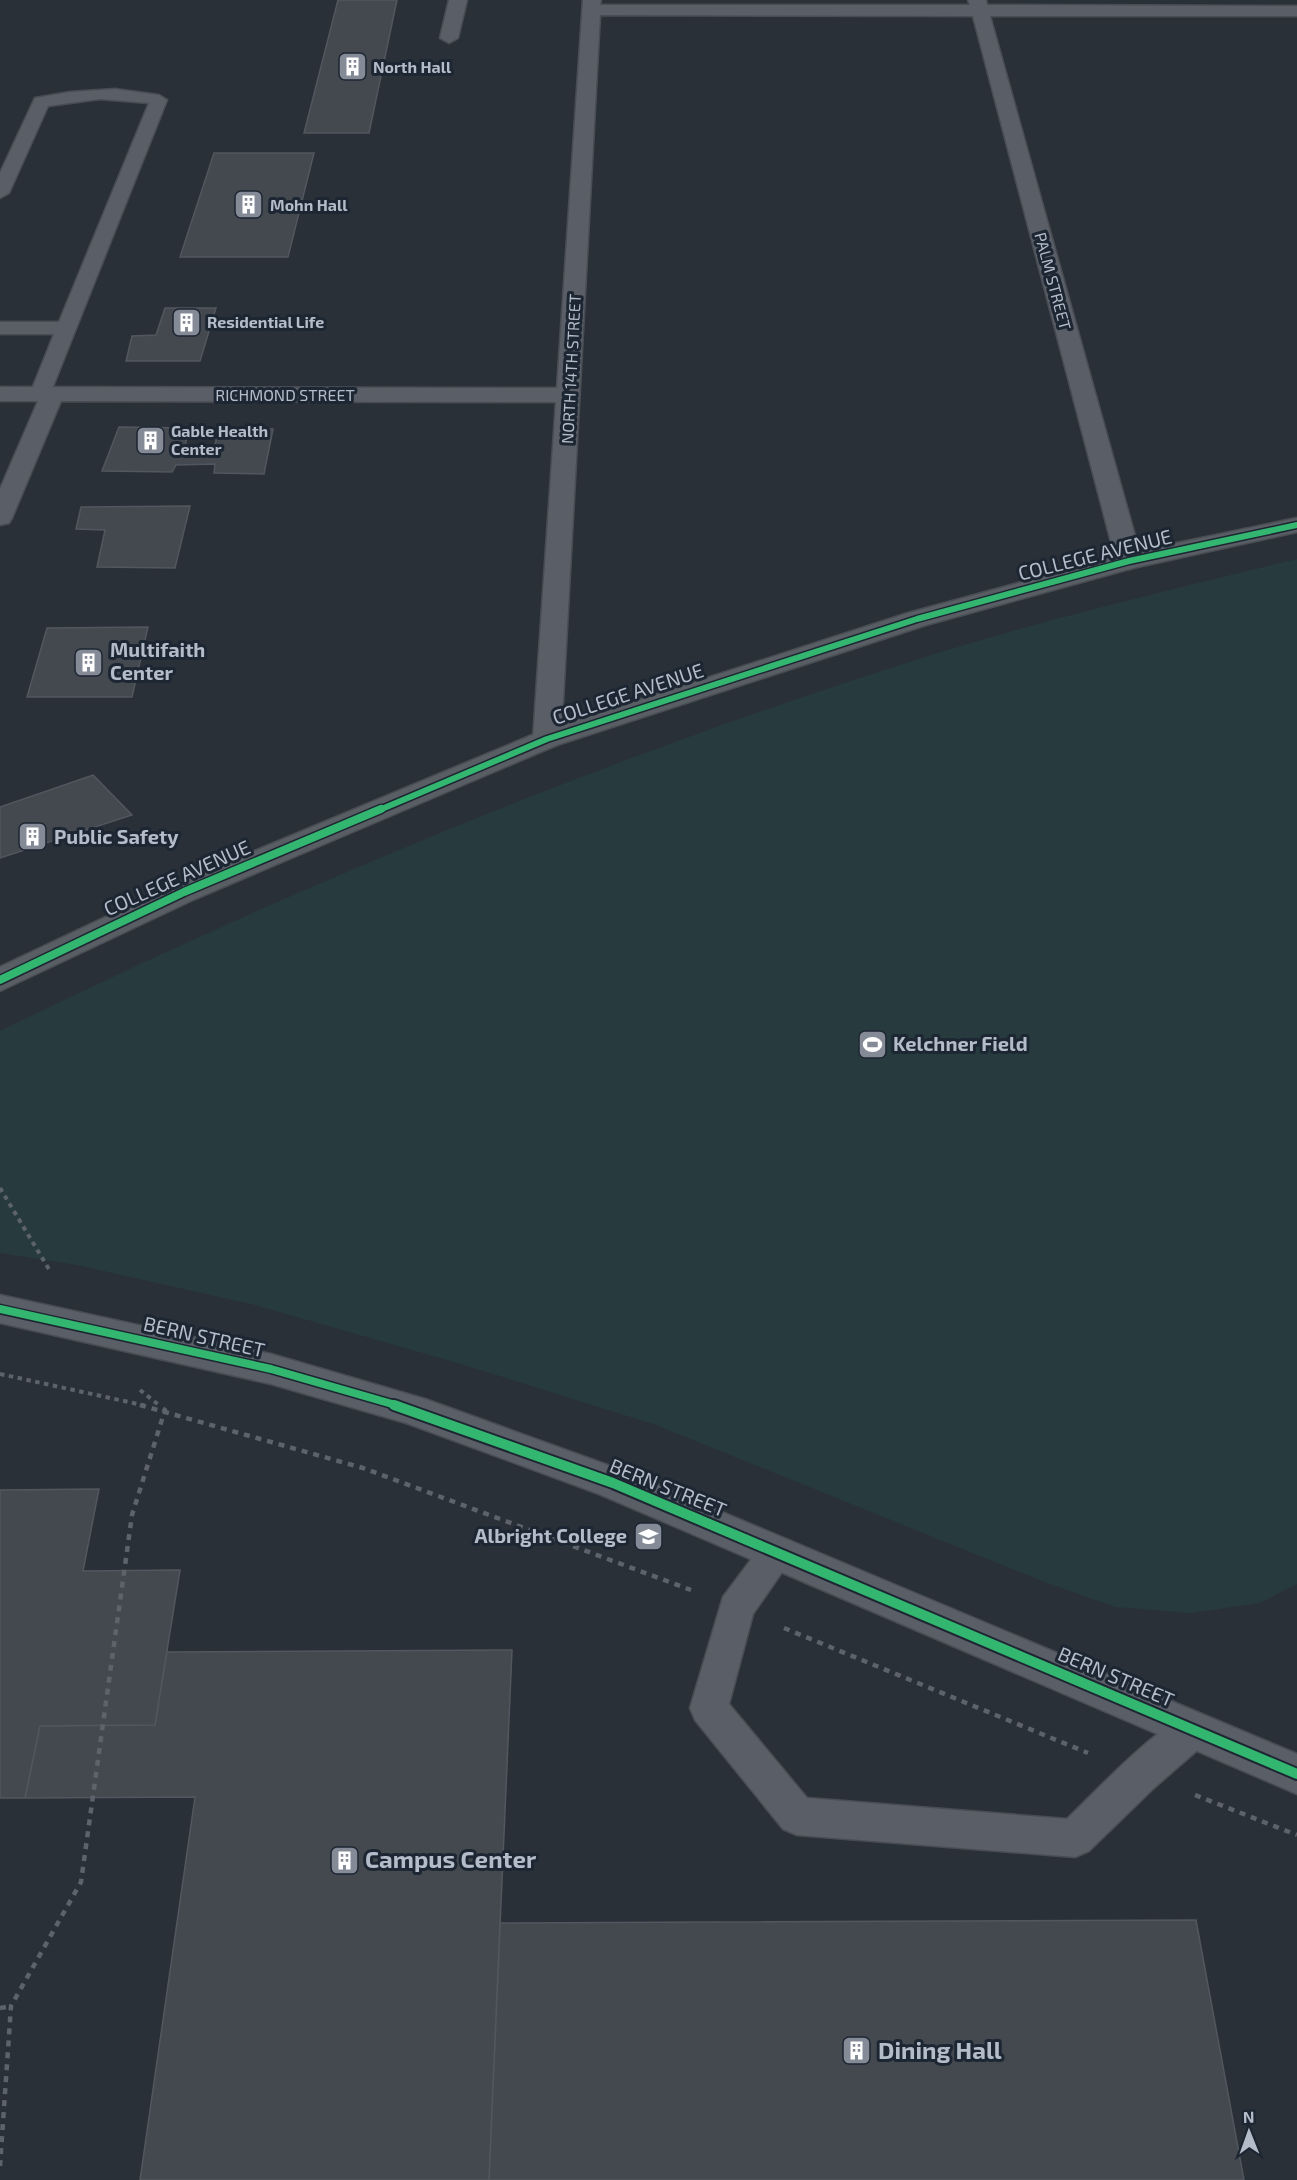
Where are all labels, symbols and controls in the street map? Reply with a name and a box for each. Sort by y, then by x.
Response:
building icon: North Hall [336,51,368,83]
place label: North Hall [373,57,452,76]
building icon: Mohn Hall [233,189,265,221]
place label: Mohn Hall [270,195,348,214]
street label: PALM STREET [1031,230,1076,332]
street label: NORTH 14TH STREET [557,293,584,444]
building icon: Residential Life [170,306,202,338]
place label: Residential Life [207,312,324,331]
street label: RICHMOND STREET [215,385,355,404]
place label: Gable Health Center [171,421,268,458]
building icon: Gable Health Center [134,424,166,456]
street label: COLLEGE AVENUE [1015,523,1174,585]
place label: Multifaith Center [110,637,205,684]
building icon: Multifaith Center [73,646,105,678]
street label: COLLEGE AVENUE [549,657,706,729]
building icon: Public Safety [17,821,49,853]
place label: Public Safety [54,824,179,849]
street label: COLLEGE AVENUE [100,834,254,920]
sports icon: Kelchner Field [856,1028,888,1060]
place label: Kelchner Field [893,1031,1028,1055]
street label: BERN STREET [141,1310,268,1362]
street label: BERN STREET [607,1453,731,1522]
school or university icon: Albright College [632,1520,664,1552]
place label: Albright College [475,1523,627,1547]
street label: BERN STREET [1055,1641,1178,1711]
building icon: Campus Center [328,1844,360,1876]
place label: Campus Center [365,1844,537,1873]
building icon: Dining Hall [841,2035,873,2067]
place label: Dining Hall [878,2035,1002,2064]
north arrow [1219,2102,1279,2162]
text: N [1243,2107,1255,2126]

